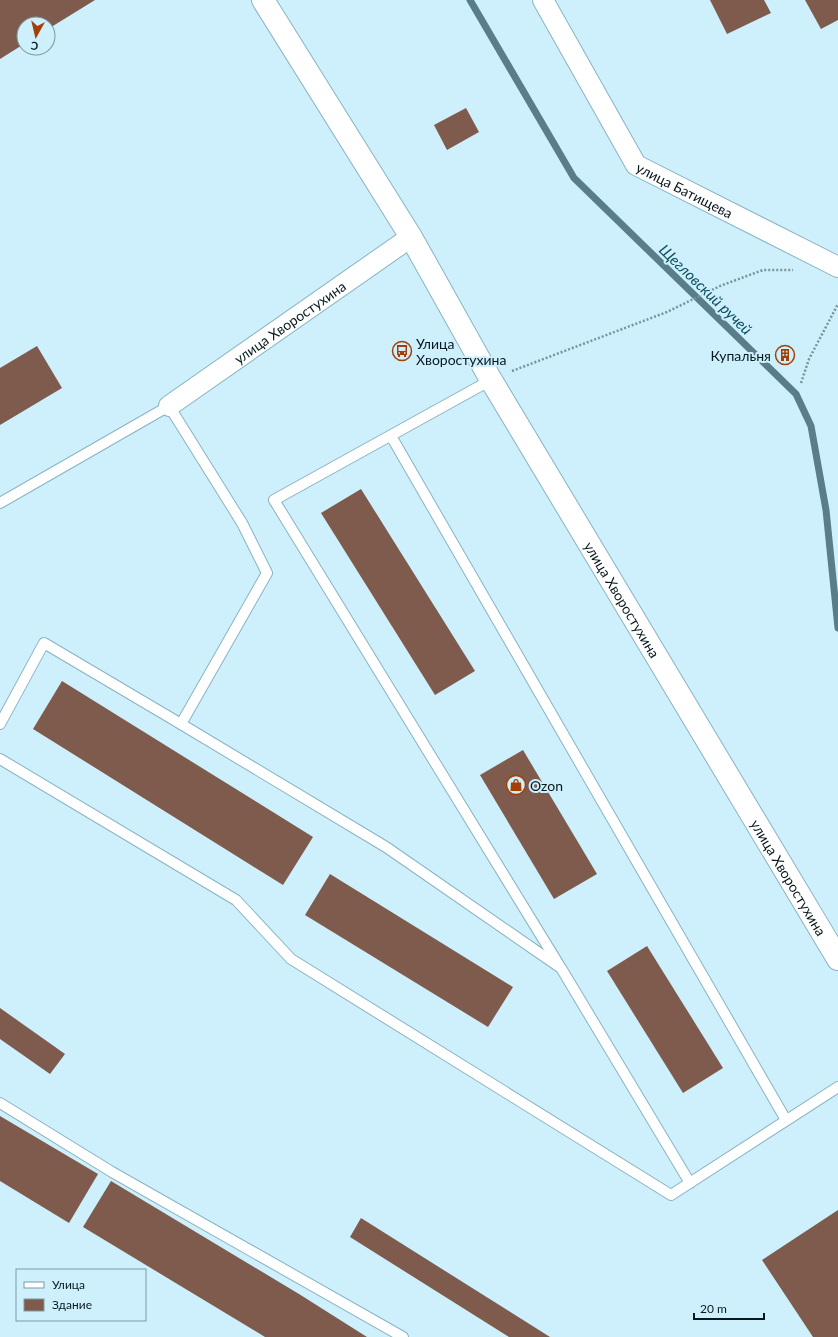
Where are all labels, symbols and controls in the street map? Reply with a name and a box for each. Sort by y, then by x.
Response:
north arrow [16,16,56,56]
text: С [29,39,39,53]
street label: улица Батищева [634,158,736,221]
water label: Щегловский ручей [656,240,756,338]
street label: улица Хворостухина [230,277,349,367]
place label: Улица Хворостухина [416,335,506,368]
bus stop icon: Улица Хворостухина [391,340,413,362]
building icon: Купальня [774,344,796,366]
place label: Купальня [711,347,771,364]
street label: улица Хворостухина [581,538,664,661]
shop icon: Ozon [505,774,527,796]
place label: Ozon [530,777,563,794]
street label: улица Хворостухина [748,816,830,938]
legend [16,1269,146,1321]
text: Улица [52,1277,85,1292]
scale bar [694,1295,764,1321]
text: Здание [52,1297,92,1312]
text: 20 m [700,1301,727,1316]

